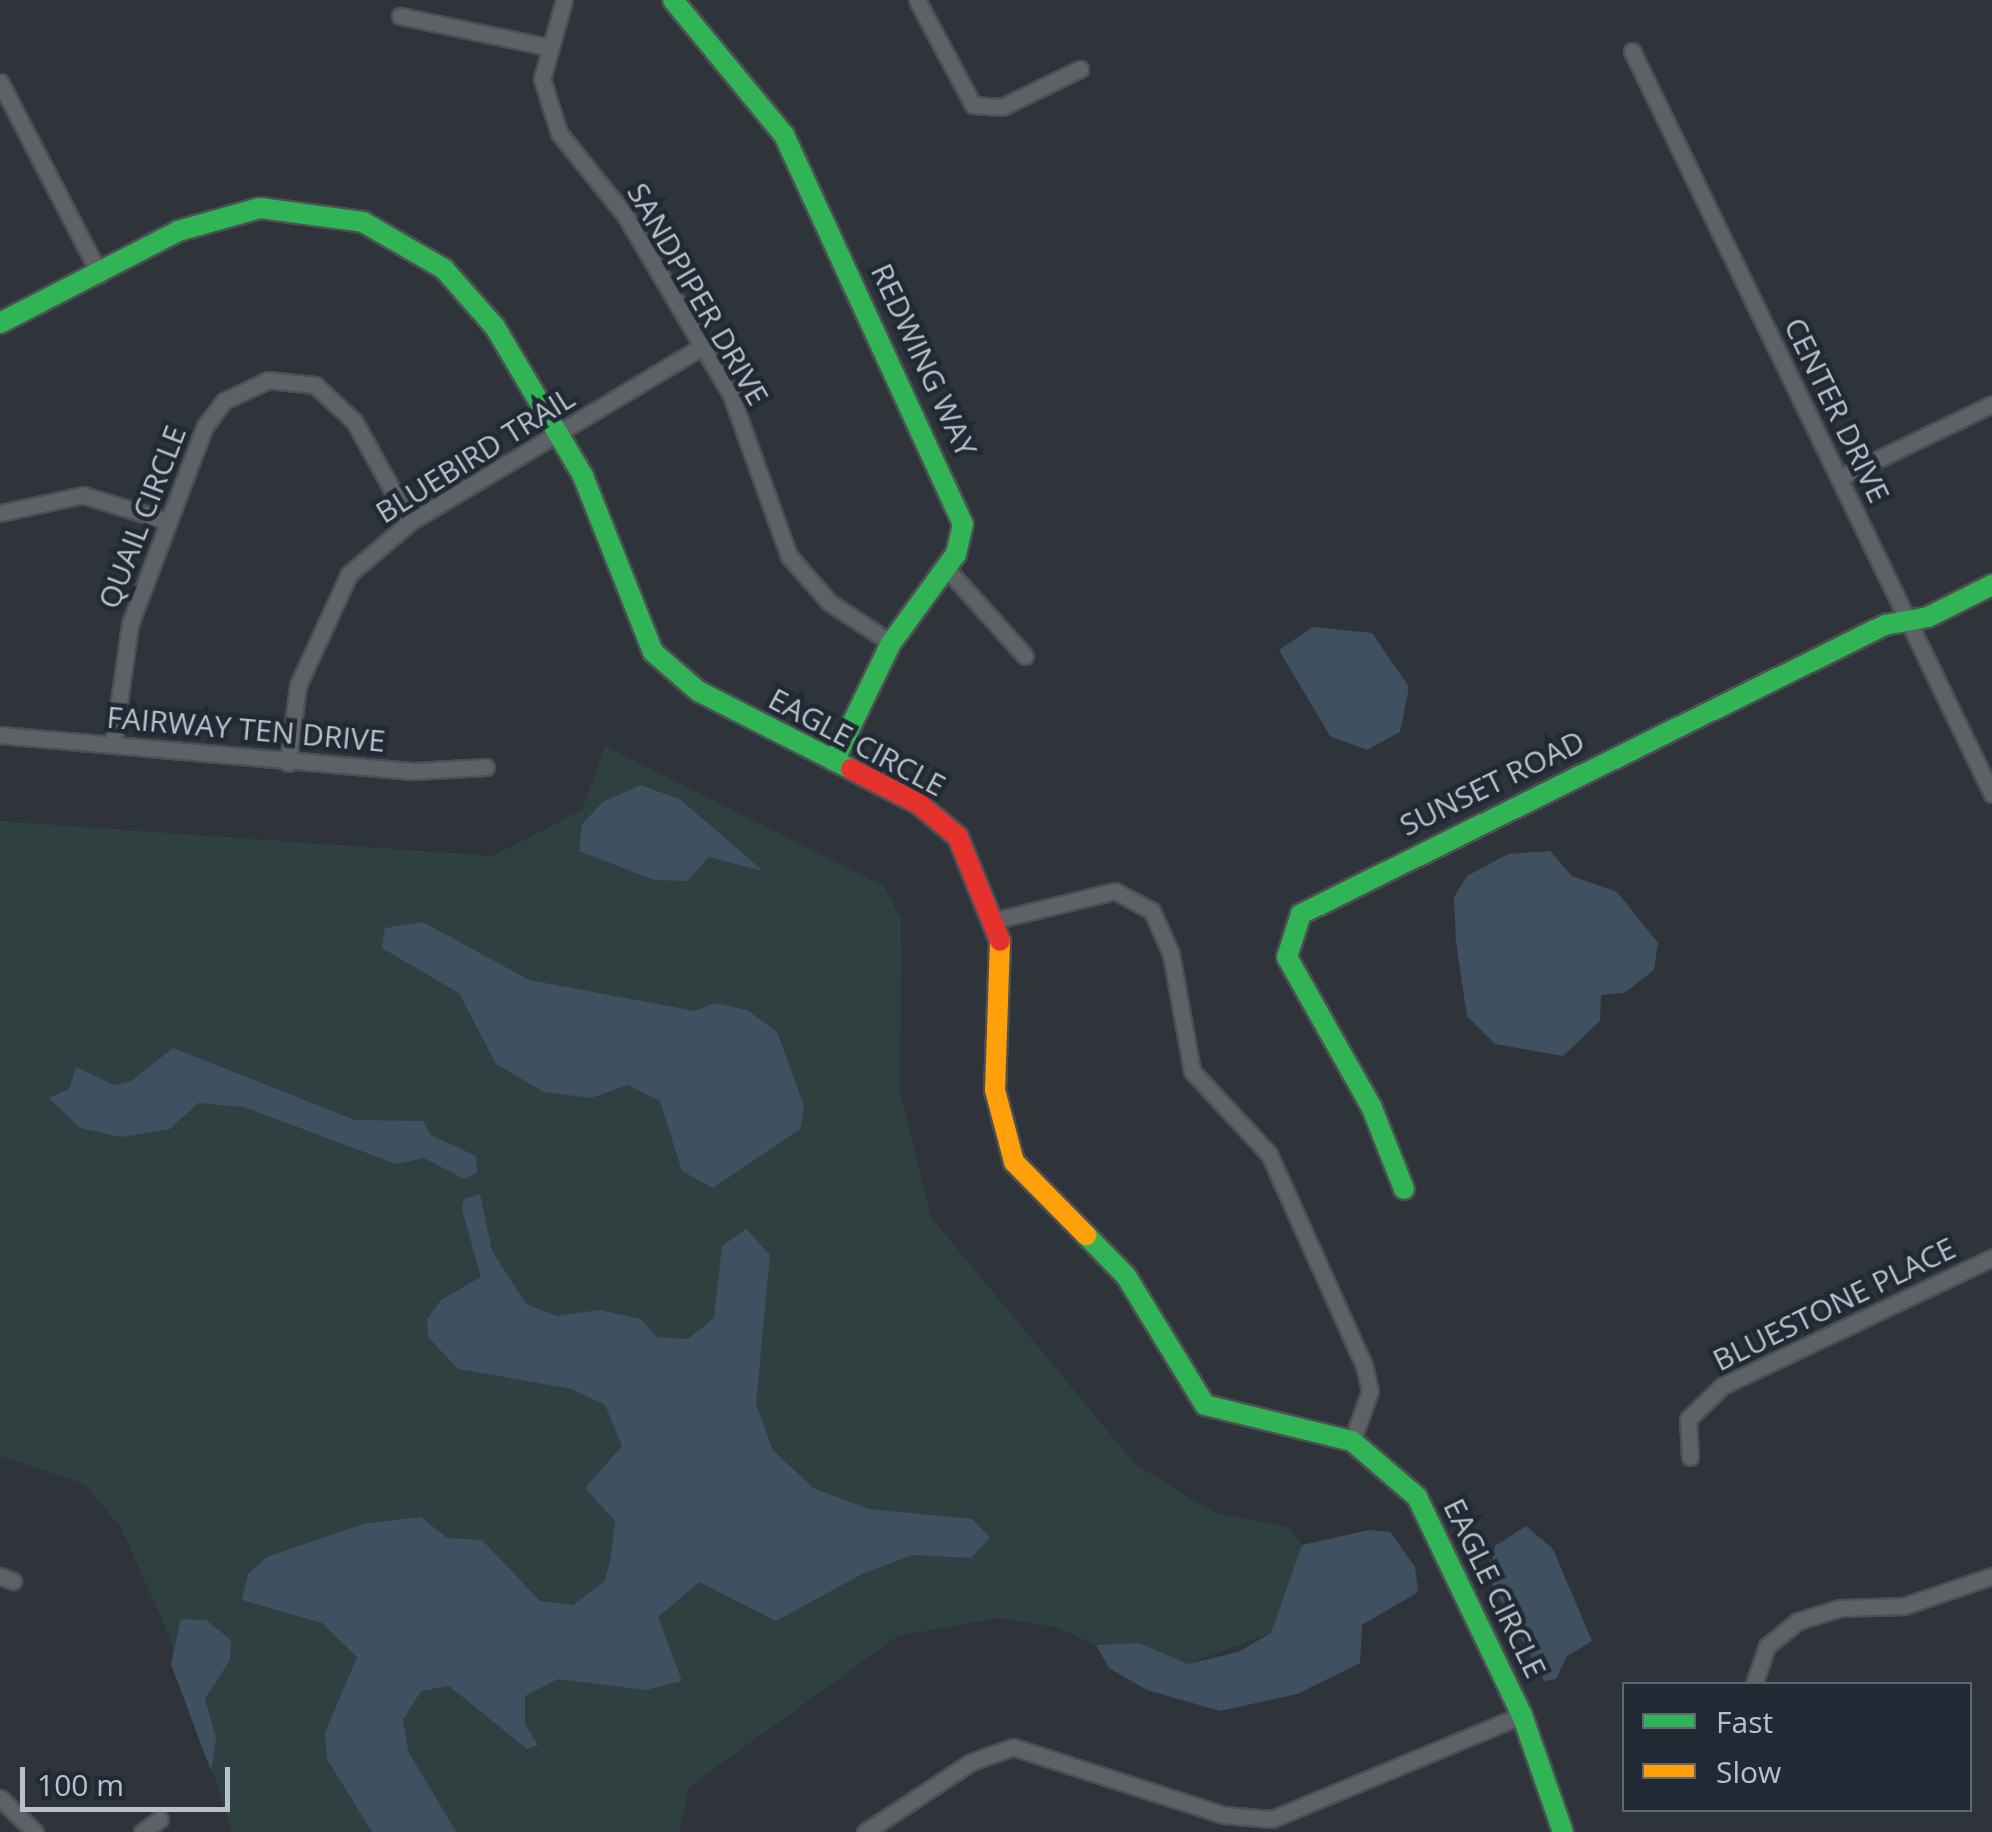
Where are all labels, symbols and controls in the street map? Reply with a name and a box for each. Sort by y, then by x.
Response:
street label: SANDPIPER DRIVE [620,177,776,411]
street label: REDWING WAY [864,258,984,462]
street label: CENTER DRIVE [1777,312,1897,508]
street label: BLUEBIRD TRAIL [369,379,581,531]
street label: QUAIL CIRCLE [91,420,193,614]
street label: EAGLE CIRCLE [763,680,951,804]
street label: FAIRWAY TEN DRIVE [105,699,387,759]
street label: SUNSET ROAD [1394,723,1590,843]
street label: BLUESTONE PLACE [1707,1230,1961,1378]
street label: EAGLE CIRCLE [1436,1493,1554,1683]
legend [1622,1682,1972,1812]
text: Fast [1716,1701,1773,1742]
scale bar [25,1747,235,1809]
text: Slow [1716,1751,1781,1792]
text: 100 m [37,1764,124,1805]

